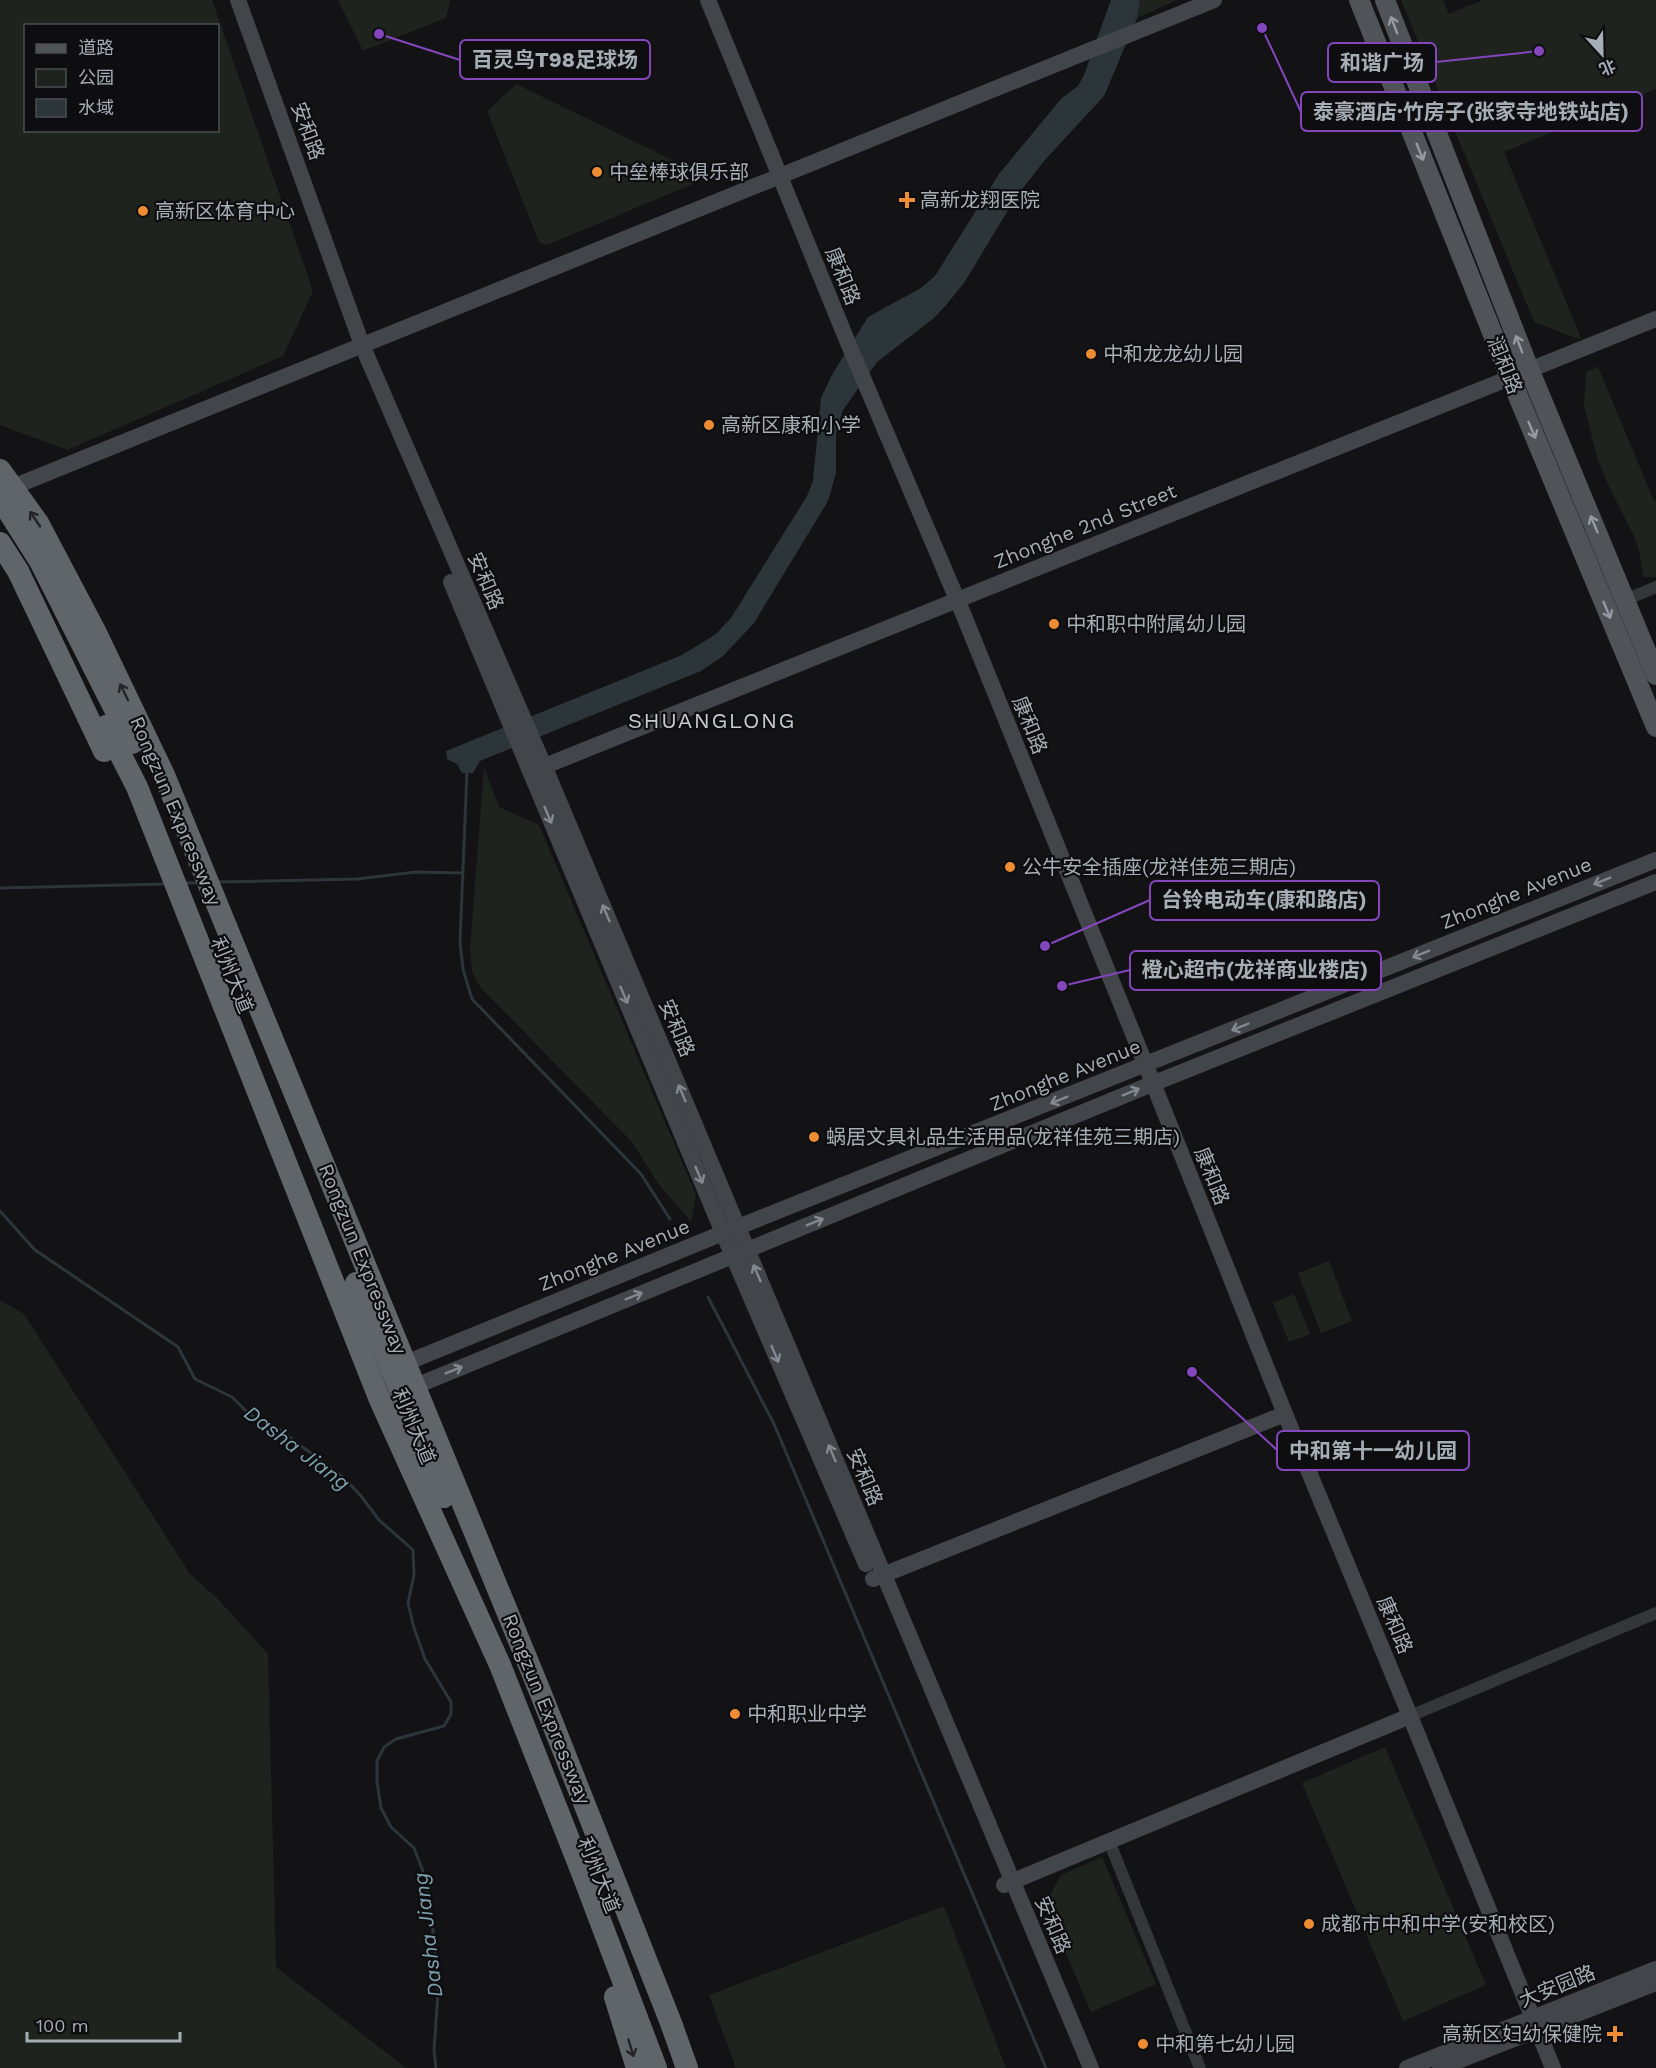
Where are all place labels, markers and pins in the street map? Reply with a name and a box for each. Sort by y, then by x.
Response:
callout: 百灵鸟T98足球场 [460,40,650,79]
callout: 和谐广场 [1328,43,1436,82]
callout: 泰豪酒店·竹房子(张家寺地铁站店) [1301,92,1642,131]
place label: 中垒棒球俱乐部 [609,160,749,184]
marker: 中垒棒球俱乐部 [590,165,604,179]
place label: 高新龙翔医院 [920,188,1040,212]
marker: 高新龙翔医院 [898,191,916,209]
place label: 高新区体育中心 [155,199,295,223]
marker: 高新区体育中心 [136,204,150,218]
place label: 中和龙龙幼儿园 [1103,342,1243,366]
marker: 中和龙龙幼儿园 [1084,347,1098,361]
place label: 高新区康和小学 [721,413,861,437]
marker: 高新区康和小学 [702,418,716,432]
place label: 中和职中附属幼儿园 [1066,612,1246,636]
marker: 中和职中附属幼儿园 [1047,617,1061,631]
place label: 公牛安全插座(龙祥佳苑三期店) [1022,855,1296,879]
marker: 公牛安全插座(龙祥佳苑三期店) [1003,860,1017,874]
callout: 台铃电动车(康和路店) [1150,881,1379,920]
callout: 橙心超市(龙祥商业楼店) [1130,951,1381,990]
place label: 蜗居文具礼品生活用品(龙祥佳苑三期店) [826,1125,1180,1149]
marker: 蜗居文具礼品生活用品(龙祥佳苑三期店) [807,1130,821,1144]
callout: 中和第十一幼儿园 [1277,1431,1469,1470]
place label: 中和职业中学 [747,1702,867,1726]
marker: 中和职业中学 [728,1707,742,1721]
place label: 成都市中和中学(安和校区) [1321,1912,1555,1936]
marker: 成都市中和中学(安和校区) [1302,1917,1316,1931]
place label: 高新区妇幼保健院 [1442,2022,1602,2046]
marker: 高新区妇幼保健院 [1606,2025,1624,2043]
place label: 中和第七幼儿园 [1155,2032,1295,2056]
marker: 中和第七幼儿园 [1136,2037,1150,2051]

